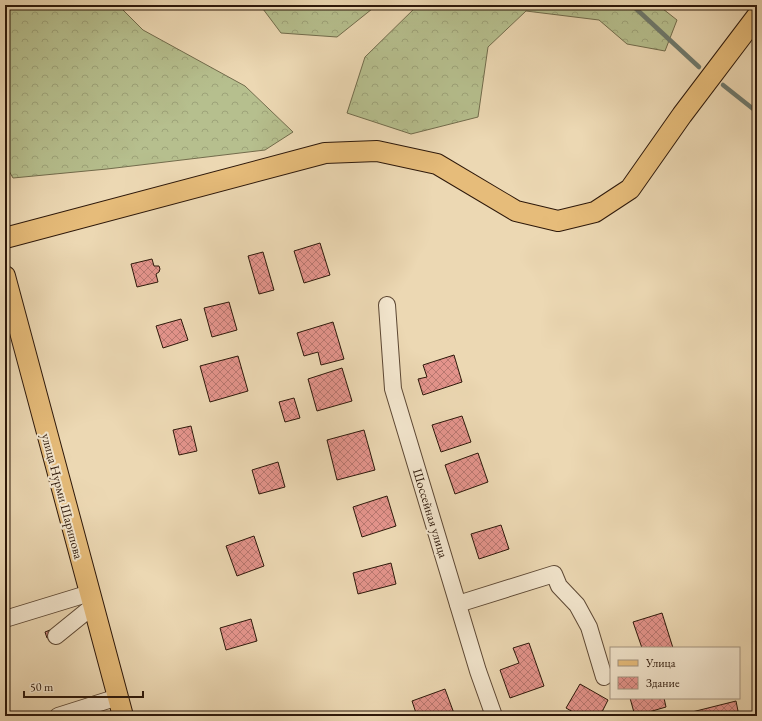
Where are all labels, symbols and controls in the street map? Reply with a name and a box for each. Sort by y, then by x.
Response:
street label: улица Нурми Шарипова [38,431,88,562]
street label: Шоссейная улица [409,466,452,561]
legend [610,647,740,699]
text: Улица [645,655,676,671]
scale bar [24,673,143,699]
text: Здание [646,675,680,691]
text: 50 m [30,679,54,695]

